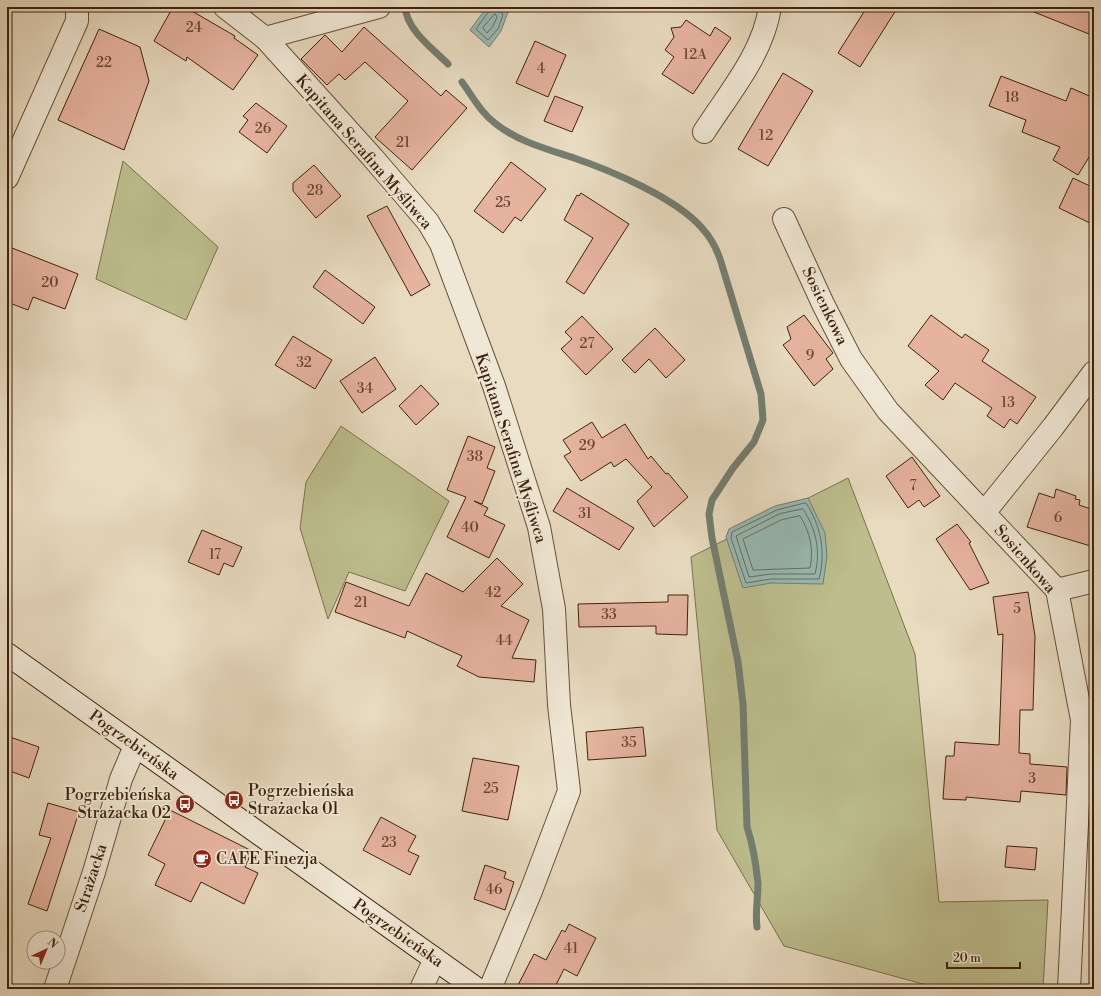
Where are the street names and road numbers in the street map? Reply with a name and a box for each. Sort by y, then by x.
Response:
street label: Kapitana Serafina Myśliwca [291,71,437,234]
street label: Sosienkowa [798,264,853,349]
street label: Kapitana Serafina Myśliwca [471,351,551,546]
street label: Sosienkowa [990,521,1061,598]
street label: Pogrzebieńska [85,706,184,785]
street label: Strażacka [71,840,112,915]
street label: Pogrzebieńska [349,894,448,972]

